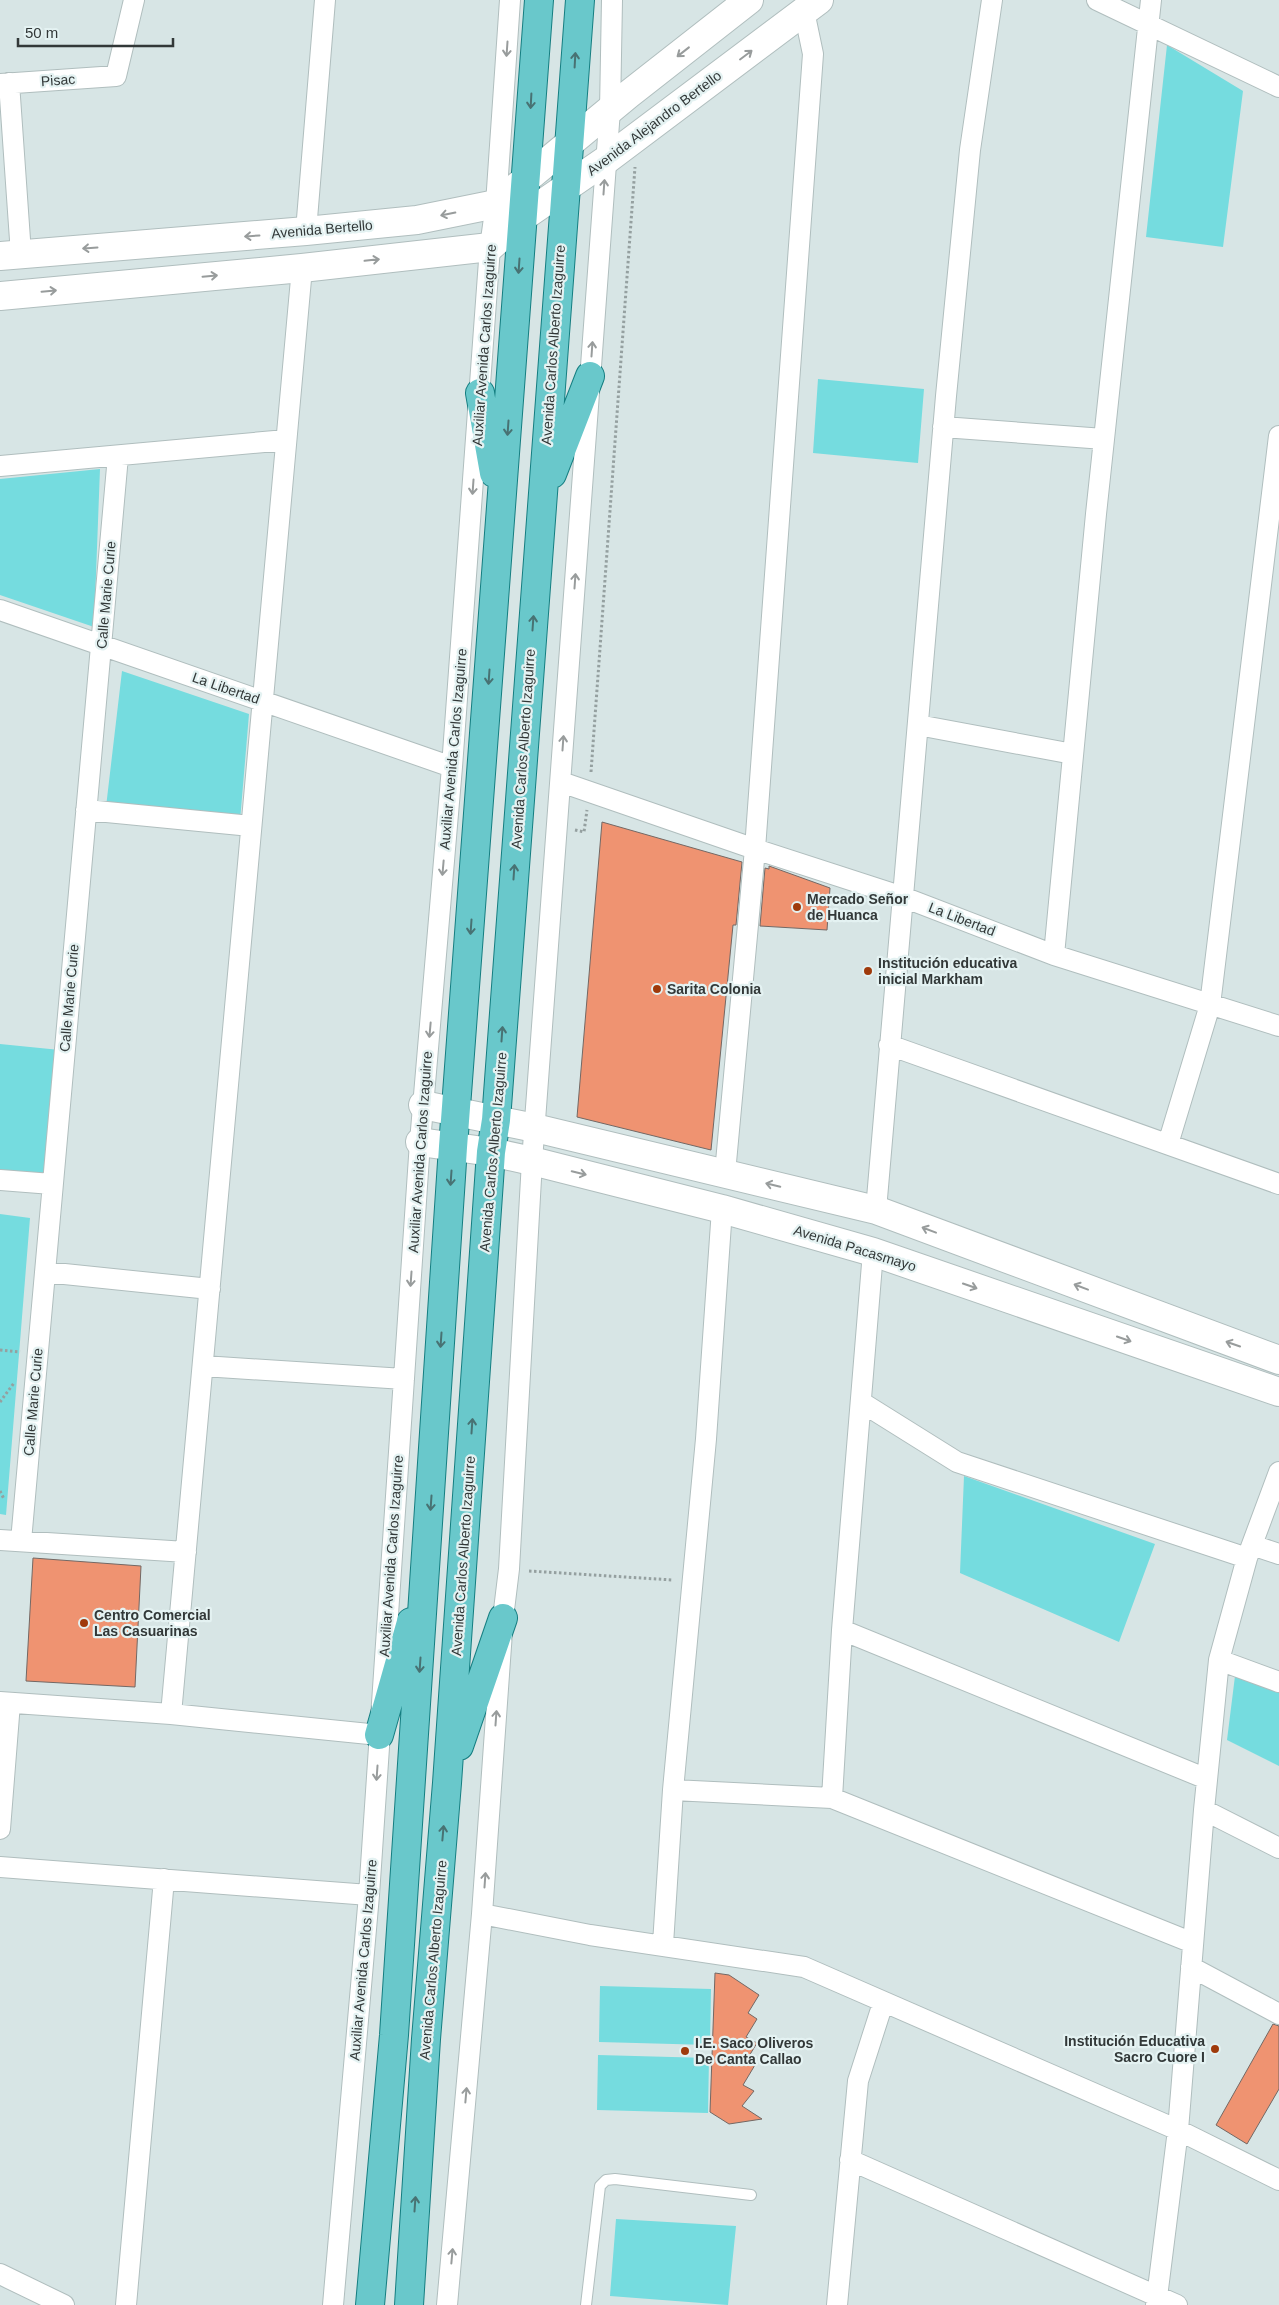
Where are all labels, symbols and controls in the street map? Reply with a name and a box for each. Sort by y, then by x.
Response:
scale bar [18,15,172,47]
text: 50 m [25,24,58,41]
one-way arrow [502,40,511,56]
one-way arrow [677,46,690,57]
one-way arrow [739,50,753,60]
one-way arrow [570,52,579,68]
street label: Avenida Alejandro Bertello [584,67,724,179]
street label: Pisac [40,71,76,89]
one-way arrow [526,93,536,109]
one-way arrow [599,179,609,195]
one-way arrow [441,210,457,219]
street label: Avenida Bertello [271,217,374,241]
one-way arrow [245,231,261,240]
street label: Auxiliar Avenida Carlos Izaguirre [469,243,499,446]
one-way arrow [83,244,99,253]
street label: Avenida Carlos Alberto Izaguirre [538,244,568,446]
one-way arrow [364,255,380,265]
one-way arrow [515,258,524,274]
one-way arrow [202,272,218,281]
one-way arrow [40,287,56,296]
one-way arrow [587,341,597,357]
one-way arrow [503,420,512,436]
one-way arrow [468,479,478,495]
street label: Calle Marie Curie [93,540,119,650]
one-way arrow [571,573,580,589]
one-way arrow [528,615,537,631]
street label: Auxiliar Avenida Carlos Izaguirre [436,647,470,850]
street label: Avenida Carlos Alberto Izaguirre [508,648,538,850]
street label: La Libertad [190,669,262,707]
one-way arrow [485,669,494,685]
one-way arrow [559,735,568,751]
one-way arrow [439,860,448,876]
one-way arrow [510,864,519,880]
place label: Mercado Señor de Huanca [807,891,909,923]
street label: La Libertad [926,899,998,939]
marker: Mercado Señor de Huanca [791,901,803,913]
one-way arrow [466,918,476,934]
street label: Calle Marie Curie [56,943,82,1053]
place label: Institución educativa inicial Markham [878,955,1017,987]
marker: Institución educativa inicial Markham [862,965,874,977]
place label: Sarita Colonia [667,981,761,997]
marker: Sarita Colonia [651,983,663,995]
one-way arrow [425,1022,434,1038]
one-way arrow [498,1026,507,1042]
street label: Auxiliar Avenida Carlos Izaguirre [405,1050,435,1253]
street label: Avenida Carlos Alberto Izaguirre [476,1051,510,1253]
one-way arrow [571,1169,587,1178]
one-way arrow [447,1170,456,1186]
one-way arrow [765,1180,781,1189]
street label: Avenida Pacasmayo [792,1222,918,1274]
one-way arrow [921,1225,937,1234]
one-way arrow [406,1271,415,1287]
one-way arrow [962,1281,978,1291]
one-way arrow [1074,1282,1089,1292]
one-way arrow [437,1332,446,1348]
one-way arrow [1116,1334,1132,1344]
one-way arrow [1226,1339,1241,1348]
street label: Calle Marie Curie [20,1347,46,1457]
one-way arrow [468,1418,477,1434]
street label: Auxiliar Avenida Carlos Izaguirre [376,1454,406,1657]
street label: Avenida Carlos Alberto Izaguirre [448,1455,478,1657]
one-way arrow [426,1494,435,1510]
place label: Centro Comercial Las Casuarinas [94,1607,211,1639]
marker: Centro Comercial Las Casuarinas [78,1617,90,1629]
one-way arrow [415,1657,424,1673]
one-way arrow [491,1711,500,1727]
one-way arrow [372,1765,381,1781]
one-way arrow [438,1825,448,1841]
street label: Auxiliar Avenida Carlos Izaguirre [346,1858,380,2061]
street label: Avenida Carlos Alberto Izaguirre [416,1859,450,2061]
one-way arrow [480,1873,489,1889]
place label: Institución Educativa Sacro Cuore I [1064,2033,1205,2065]
place label: I.E. Saco Oliveros De Canta Callao [695,2035,813,2067]
marker: Institución Educativa Sacro Cuore I [1209,2043,1221,2055]
marker: I.E. Saco Oliveros De Canta Callao [679,2045,691,2057]
one-way arrow [461,2087,471,2103]
one-way arrow [411,2196,420,2212]
one-way arrow [447,2249,456,2265]

